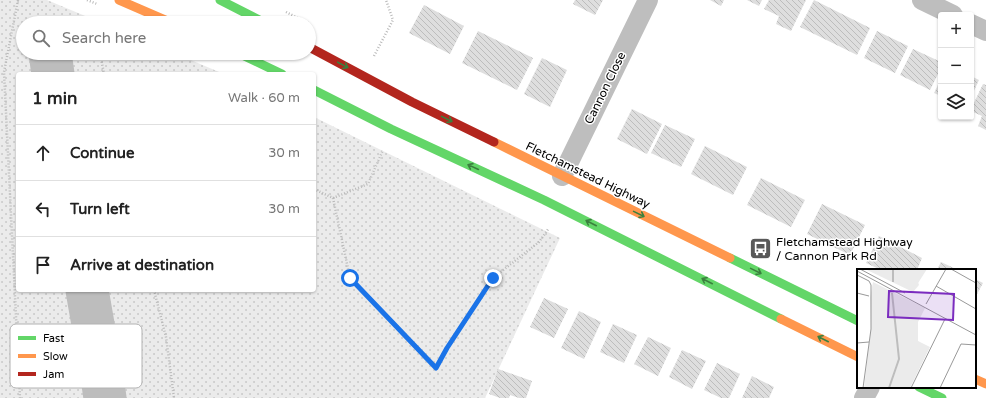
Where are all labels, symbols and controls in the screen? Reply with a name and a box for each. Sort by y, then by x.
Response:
map controls [938,12,974,120]
button: + [938,12,974,48]
search box [16,16,316,60]
icon: search [30,27,52,49]
text: Search here [62,29,146,47]
button: − [938,48,974,84]
street label: Cannon Close [581,49,629,126]
one-way arrow [337,62,349,69]
button: layers [938,84,974,120]
text: 1 min [32,88,77,109]
text: Walk · 60 m [228,90,300,106]
one-way arrow [441,116,453,123]
street label: Fletchamstead Highway [524,139,653,211]
icon: ahead [32,142,54,164]
text: Continue [70,144,134,162]
text: 30 m [268,145,300,161]
one-way arrow [468,163,480,170]
icon: left [32,198,54,220]
text: Turn left [70,200,130,218]
text: 30 m [268,201,300,217]
one-way arrow [633,211,645,218]
one-way arrow [585,219,597,226]
place label: Fletchamstead Highway / Cannon Park Rd [776,235,913,263]
bus stop icon: Fletchamstead Highway / Cannon Park Rd [747,236,773,262]
icon: arrive [32,254,54,276]
text: Arrive at destination [70,256,214,274]
one-way arrow [750,268,762,275]
route start [341,269,359,287]
route end [484,269,502,287]
inset map [857,269,976,388]
one-way arrow [701,277,713,284]
legend [10,324,142,388]
text: Fast [43,332,64,345]
one-way arrow [817,335,829,342]
text: Slow [43,350,68,363]
text: Jam [43,368,64,381]

